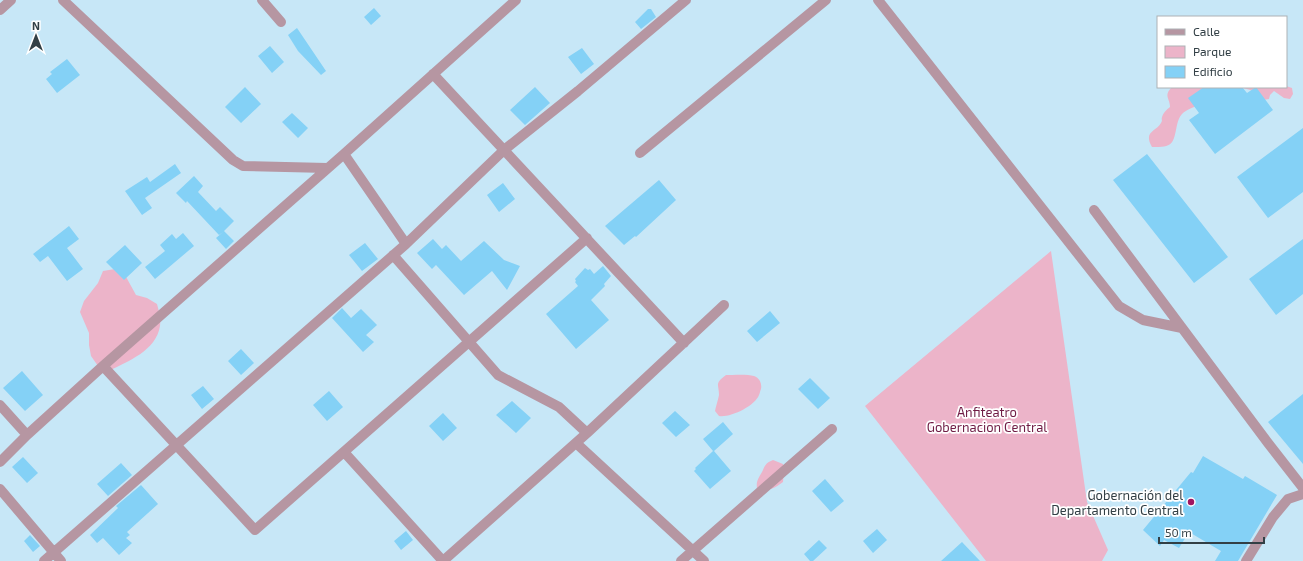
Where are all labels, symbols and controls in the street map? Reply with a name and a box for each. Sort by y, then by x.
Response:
north arrow [16,16,56,56]
legend [1157,16,1287,88]
text: N [32,19,40,32]
text: Calle [1193,24,1220,38]
text: Parque [1193,44,1231,58]
text: Edificio [1193,64,1233,78]
park label: Anfiteatro Gobernacion Central [927,404,1047,435]
place label: Gobernación del Departamento Central [1051,487,1183,518]
marker: Gobernación del Departamento Central [1186,497,1196,507]
scale bar [1159,519,1264,545]
text: 50 m [1165,525,1192,539]

